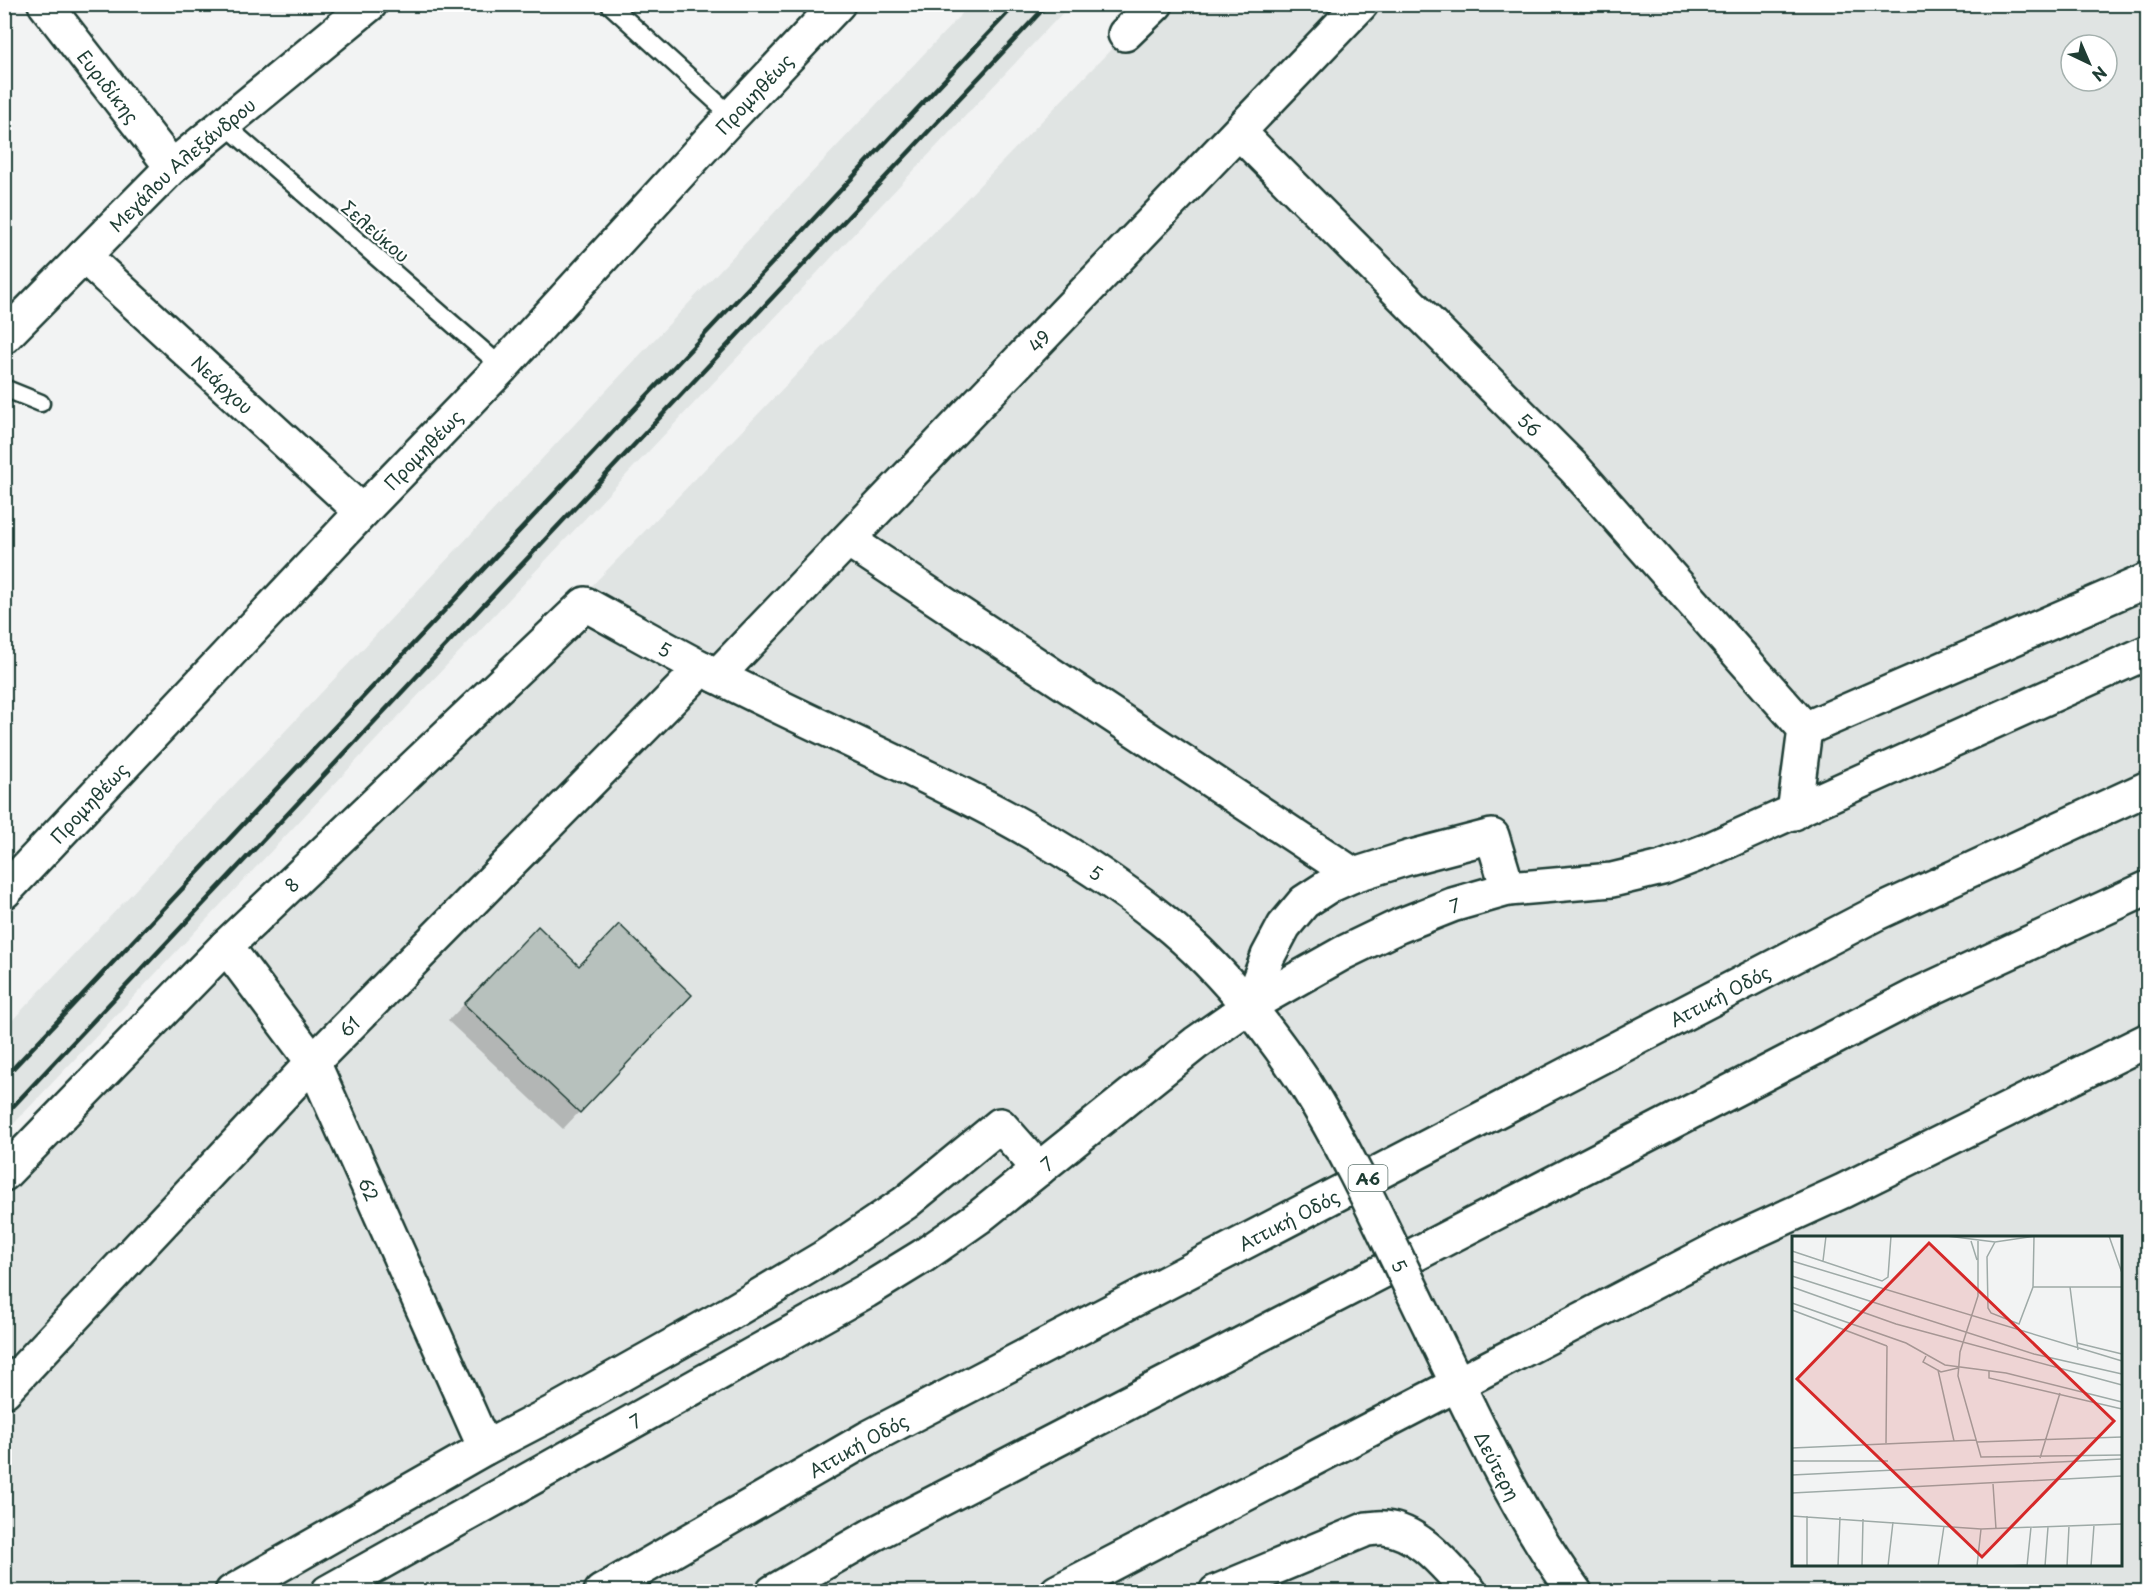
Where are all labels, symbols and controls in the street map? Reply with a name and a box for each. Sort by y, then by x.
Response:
north arrow [2059,33,2119,93]
street label: Ευριδίκης [72,44,146,129]
street label: Προμηθέως [708,47,798,140]
text: N [2087,61,2113,88]
street label: Μεγάλου Αλεξάνδρου [102,91,261,237]
street label: Σελεύκου [336,194,416,268]
street label: 49 [1021,323,1056,358]
street label: Νεάρχου [186,348,260,420]
street label: Προμηθέως [377,403,468,496]
street label: 56 [1512,406,1548,442]
street label: 5 [654,634,677,663]
street label: Προμηθέως [43,756,133,849]
street label: 5 [1084,858,1109,886]
street label: 8 [278,870,304,898]
street label: 7 [1446,890,1463,919]
street label: Αττική Οδός [1664,958,1775,1032]
street label: 61 [332,1009,365,1043]
street label: 7 [1034,1149,1059,1177]
road number: Α6 [1348,1165,1388,1191]
street label: 62 [352,1173,387,1205]
street label: Αττική Οδός [1233,1182,1343,1257]
inset map [1792,1236,2122,1566]
street label: 5 [1386,1254,1415,1276]
street label: 7 [624,1406,646,1434]
street label: Αττική Οδός [803,1406,912,1483]
street label: Δεύτερη [1469,1426,1527,1505]

